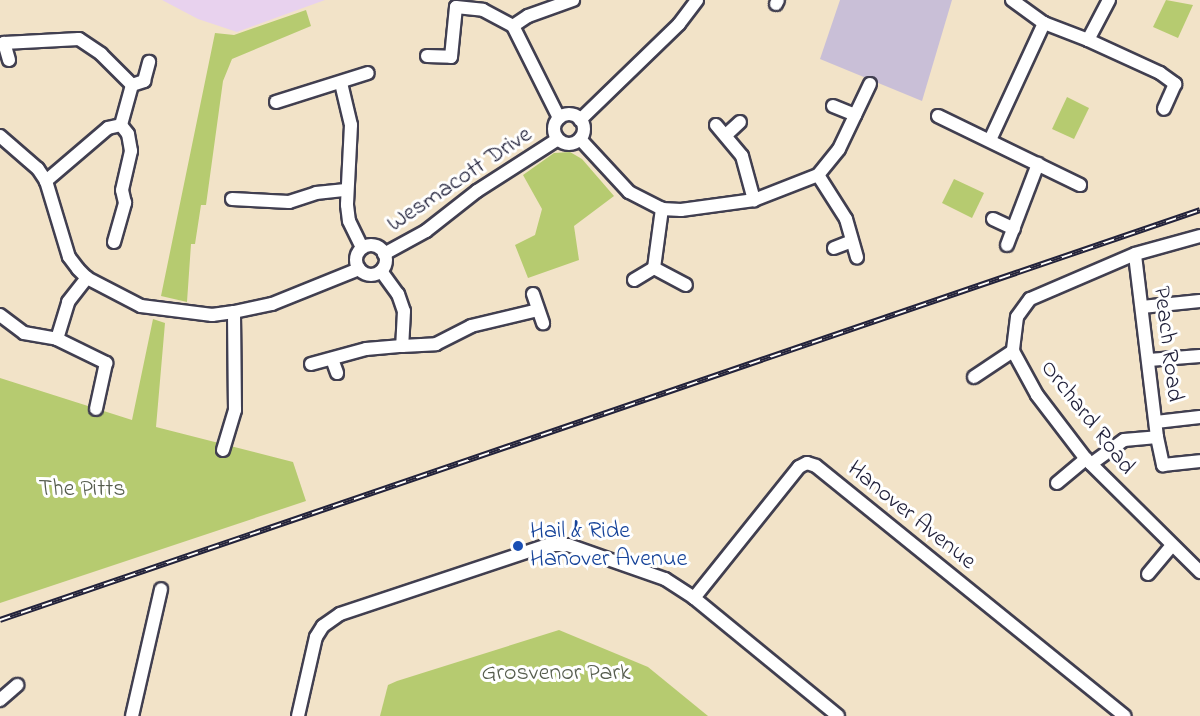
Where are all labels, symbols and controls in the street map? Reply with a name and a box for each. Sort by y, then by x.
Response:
street label: Wesmacott Drive [382,121,538,239]
street label: Peach Road [1146,284,1188,404]
street label: Orchard Road [1033,355,1141,481]
street label: Hanover Avenue [841,455,981,577]
park label: The Pitts [38,476,126,504]
place label: Hail & Ride Hanover Avenue [530,518,687,574]
marker: Hail & Ride Hanover Avenue [511,539,525,553]
park label: Grosvenor Park [481,660,631,688]

